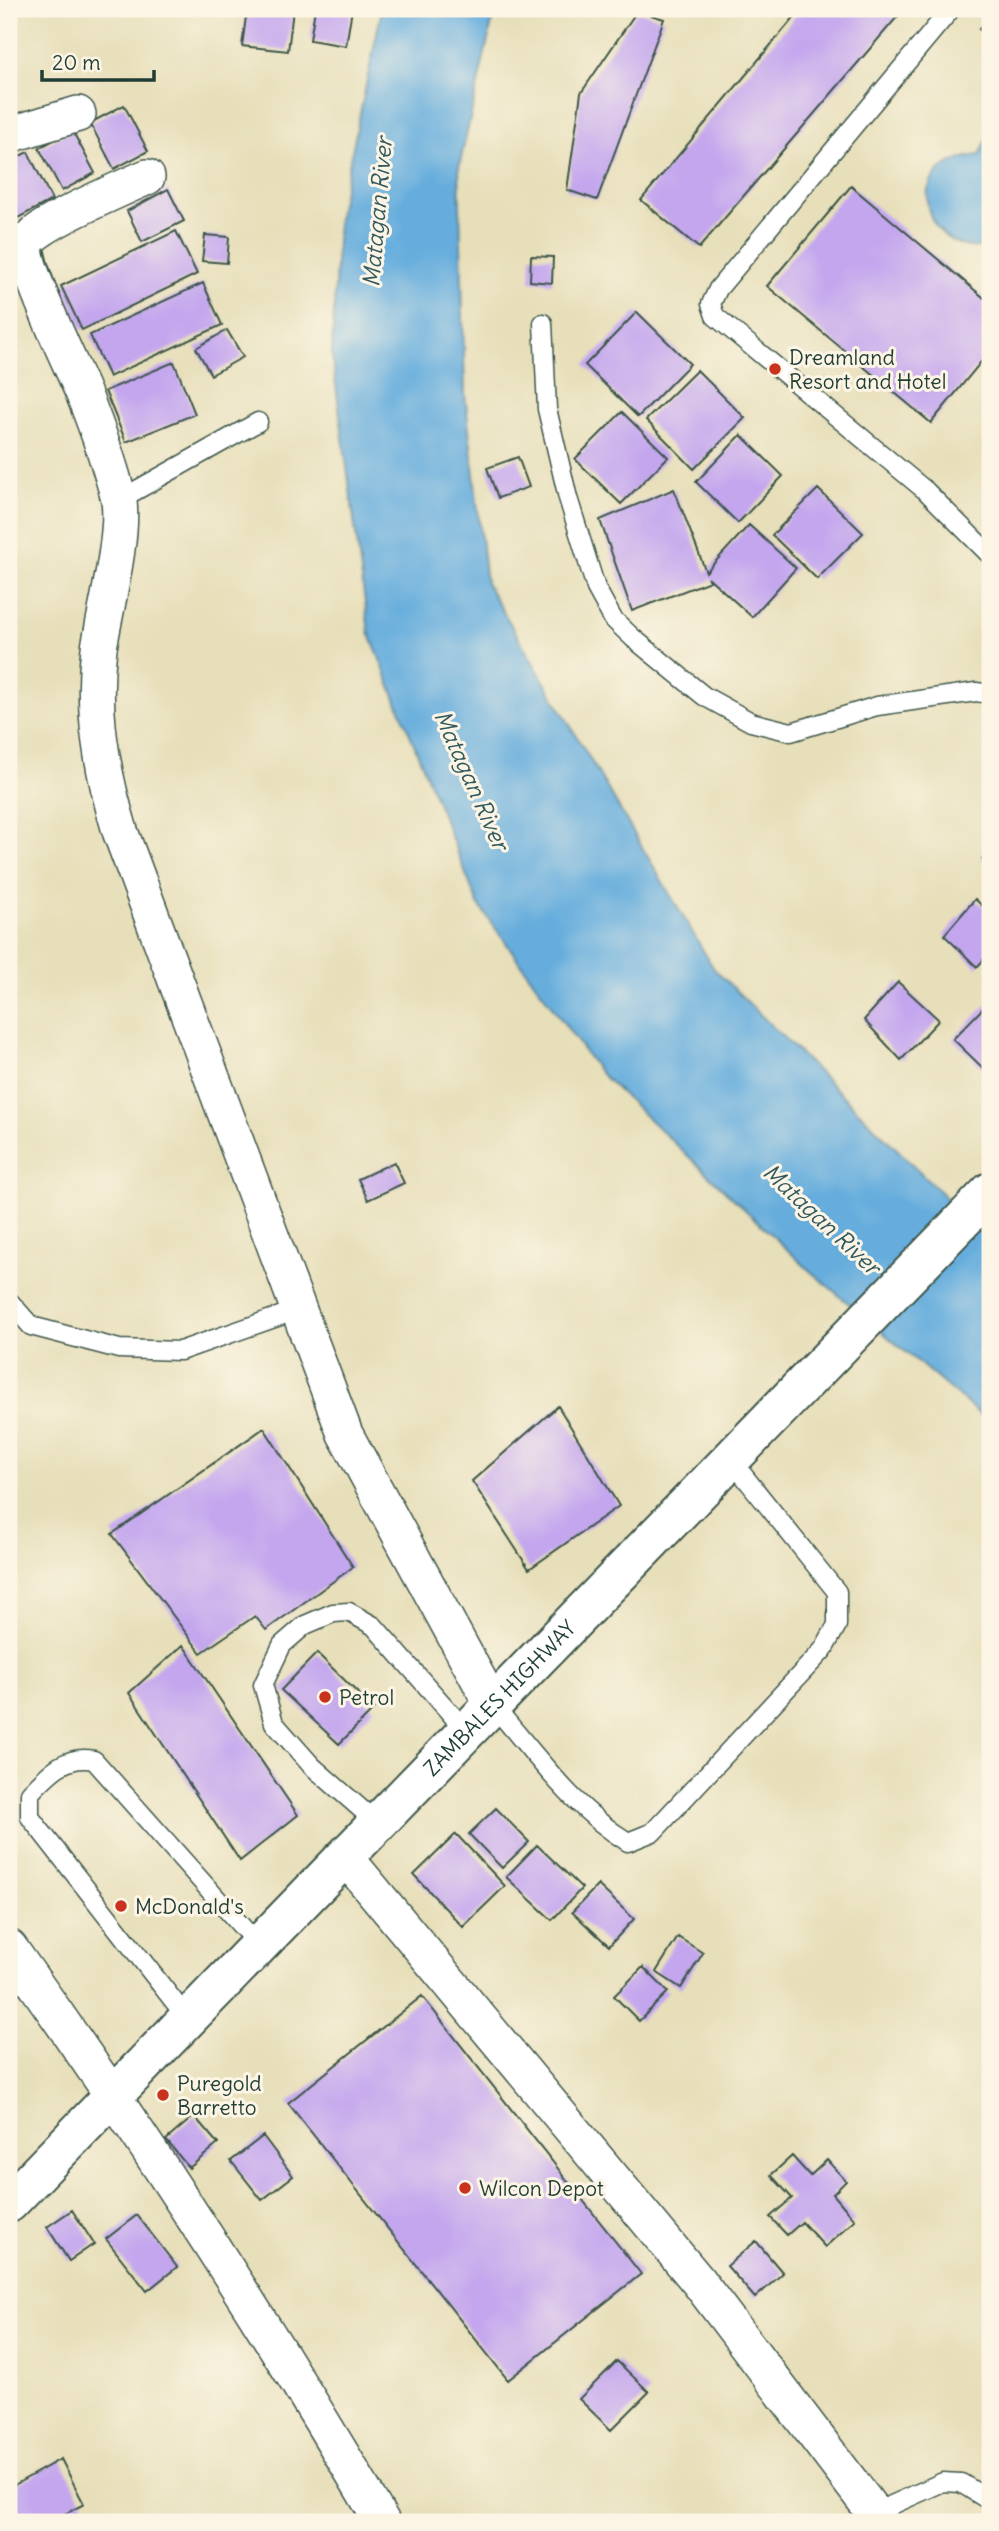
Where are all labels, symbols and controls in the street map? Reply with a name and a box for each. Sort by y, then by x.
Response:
scale bar [42,38,154,82]
text: 20 m [52,49,101,76]
water label: Matagan River [356,133,398,288]
place label: Dreamland Resort and Hotel [789,344,946,395]
marker: Dreamland Resort and Hotel [767,361,783,377]
water label: Matagan River [428,706,517,857]
water label: Matagan River [757,1157,889,1282]
street label: ZAMBALES HIGHWAY [417,1614,581,1781]
place label: Petrol [339,1684,394,1711]
marker: Petrol [317,1689,333,1705]
place label: McDonald's [135,1893,244,1920]
marker: McDonald's [113,1898,129,1914]
place label: Puregold Barretto [177,2070,262,2121]
marker: Puregold Barretto [155,2087,171,2103]
place label: Wilcon Depot [479,2175,604,2202]
marker: Wilcon Depot [457,2180,473,2196]

